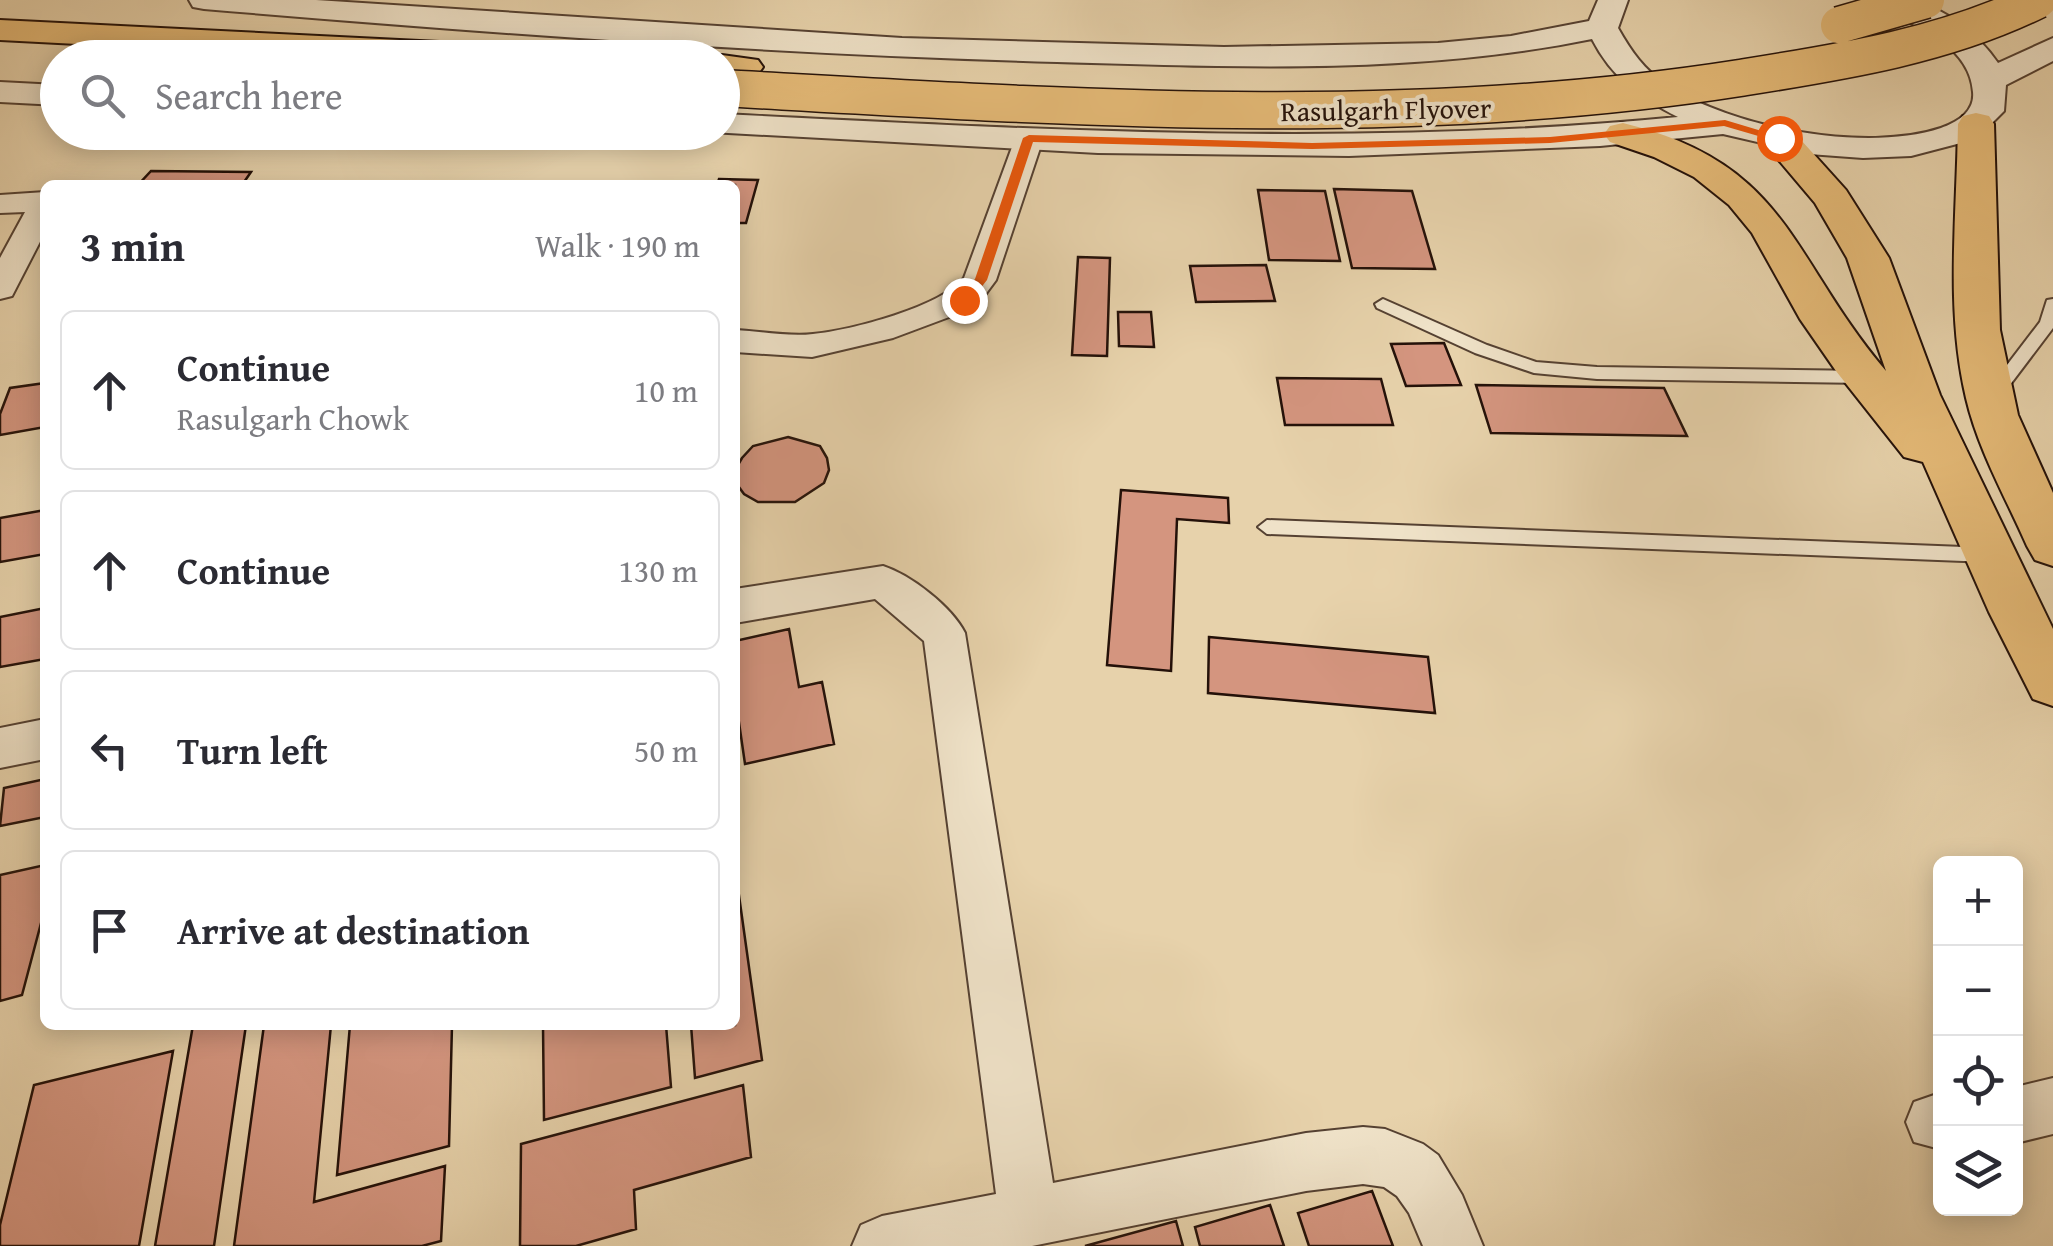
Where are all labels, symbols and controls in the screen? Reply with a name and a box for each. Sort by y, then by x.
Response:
search box [40,40,740,150]
text: Search here [155,67,343,123]
icon: search [75,68,130,123]
street label: Rasulgarh Flyover [1280,87,1492,131]
route start [1757,116,1803,162]
text: 3 min [80,215,185,276]
text: Walk · 190 m [535,222,700,269]
route end [942,278,988,324]
text: Continue [177,339,330,395]
icon: ahead [82,363,137,418]
text: 10 m [634,367,698,414]
text: Rasulgarh Chowk [177,395,409,442]
text: Continue [177,542,330,598]
icon: ahead [82,543,137,598]
text: 130 m [619,547,698,594]
text: Turn left [177,722,328,778]
icon: left [82,723,137,778]
text: 50 m [634,727,698,774]
map controls [1933,856,2023,1216]
button: + [1933,856,2023,946]
text: Arrive at destination [177,902,530,958]
icon: arrive [82,903,137,958]
button: − [1933,946,2023,1036]
button: locate [1933,1036,2023,1126]
button: layers [1933,1126,2023,1216]

